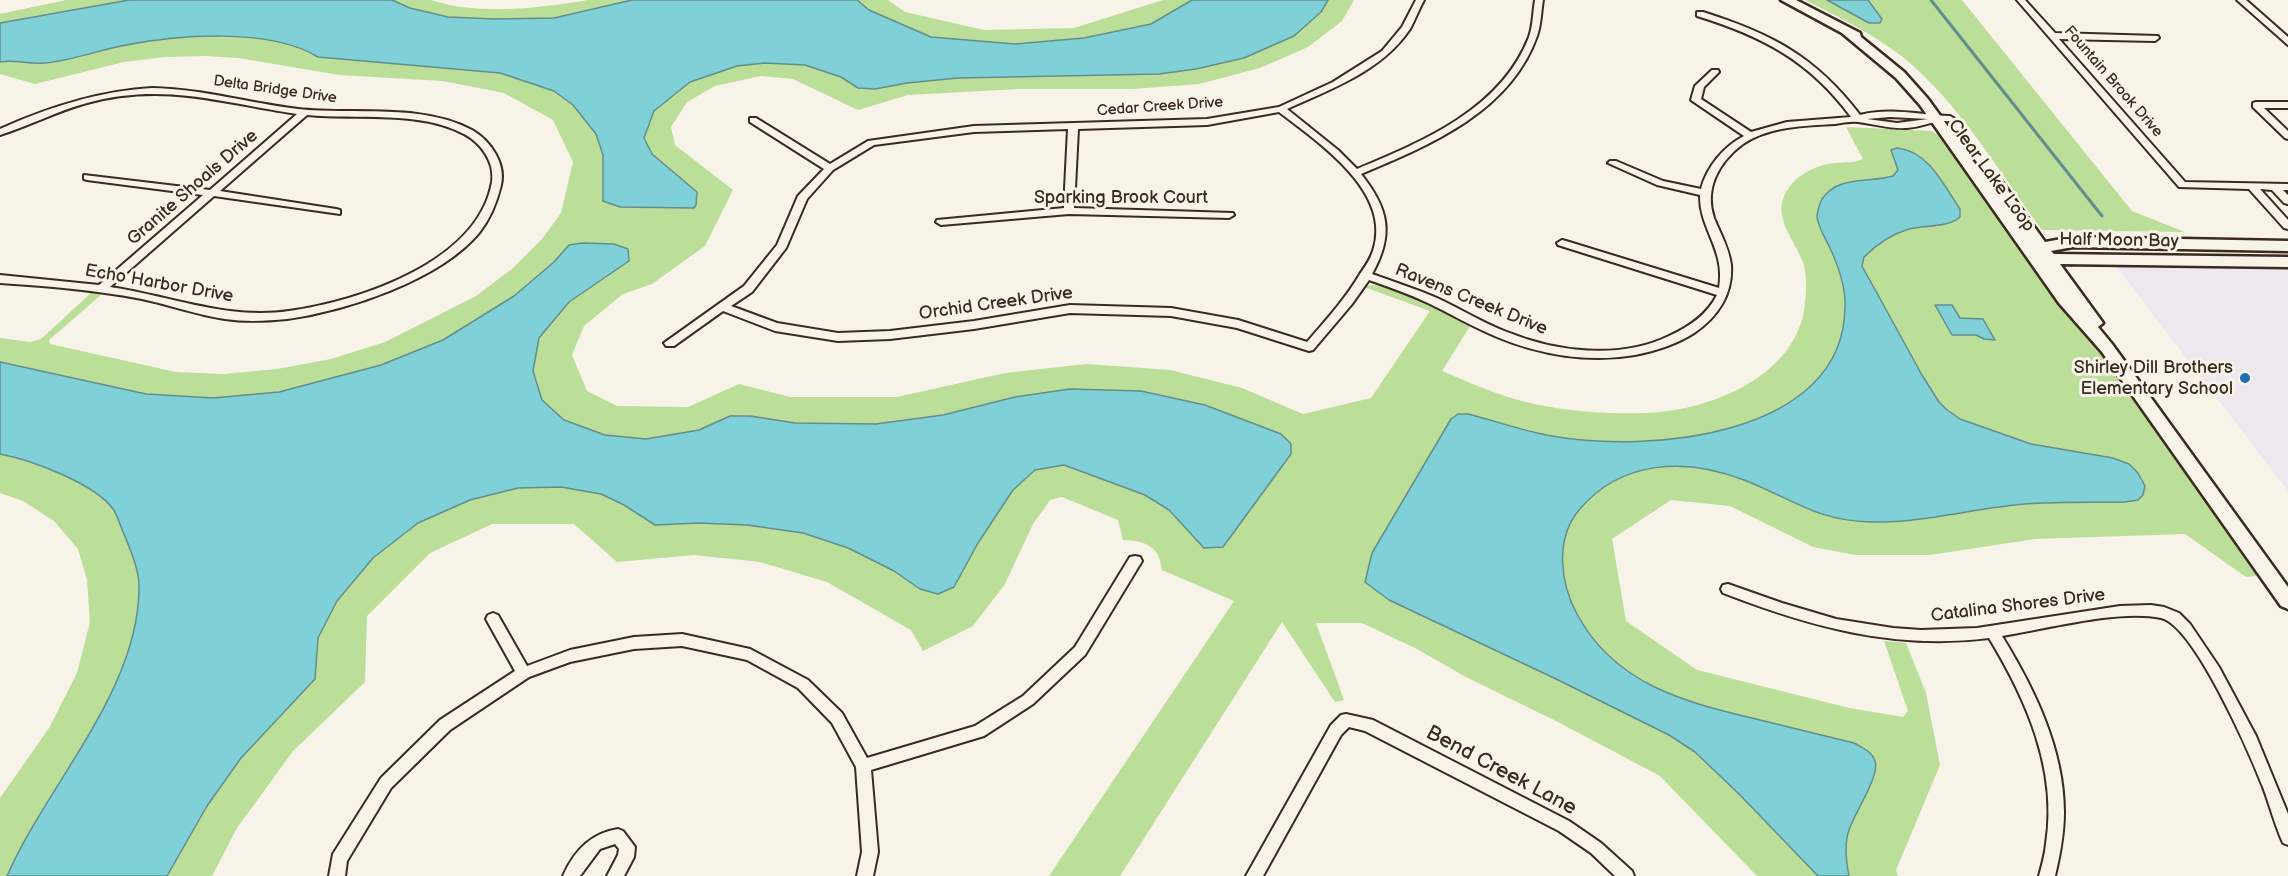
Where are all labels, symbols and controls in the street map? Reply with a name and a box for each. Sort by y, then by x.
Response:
street label: Fountain Brook Drive [2060,23,2166,141]
street label: Delta Bridge Drive [212,72,338,108]
street label: Cedar Creek Drive [1096,94,1224,120]
street label: Clear Lake Loop [1943,116,2039,236]
street label: Granite Shoals Drive [123,125,263,251]
street label: Sparking Brook Court [1034,187,1208,209]
street label: Half Moon Bay [2059,229,2179,253]
street label: Echo Harbor Drive [83,260,235,308]
street label: Ravens Creek Drive [1392,260,1550,340]
street label: Orchid Creek Drive [918,283,1074,325]
place label: Shirley Dill Brothers Elementary School [2074,357,2233,400]
marker: Shirley Dill Brothers Elementary School [2238,371,2252,385]
street label: Catalina Shores Drive [1930,585,2106,627]
street label: Bend Creek Lane [1421,721,1581,821]

